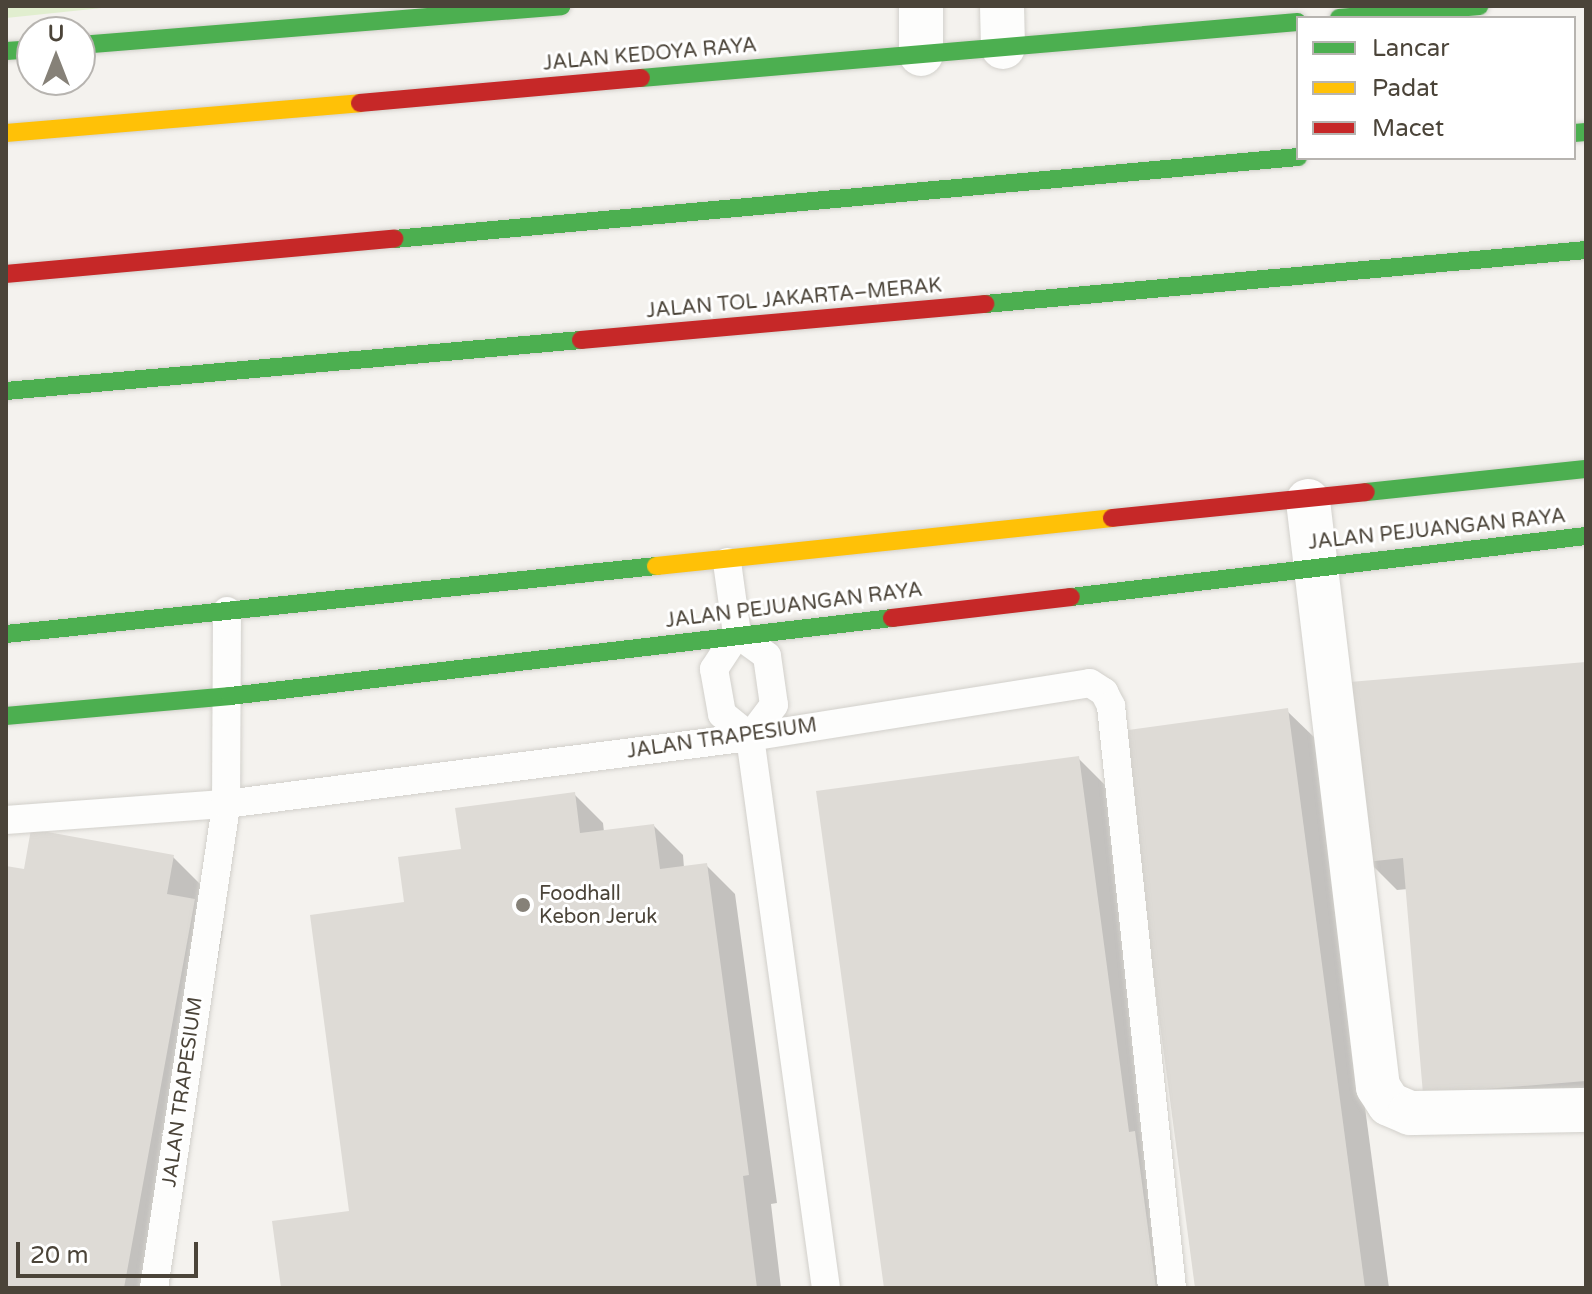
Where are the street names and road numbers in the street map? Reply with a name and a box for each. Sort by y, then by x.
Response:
street label: JALAN KEDOYA RAYA [542,34,758,76]
street label: JALAN TOL JAKARTA–MERAK [645,274,943,324]
street label: JALAN PEJUANGAN RAYA [1307,505,1567,555]
street label: JALAN PEJUANGAN RAYA [664,578,924,634]
street label: JALAN TRAPESIUM [625,714,819,764]
street label: JALAN TRAPESIUM [158,995,208,1189]

